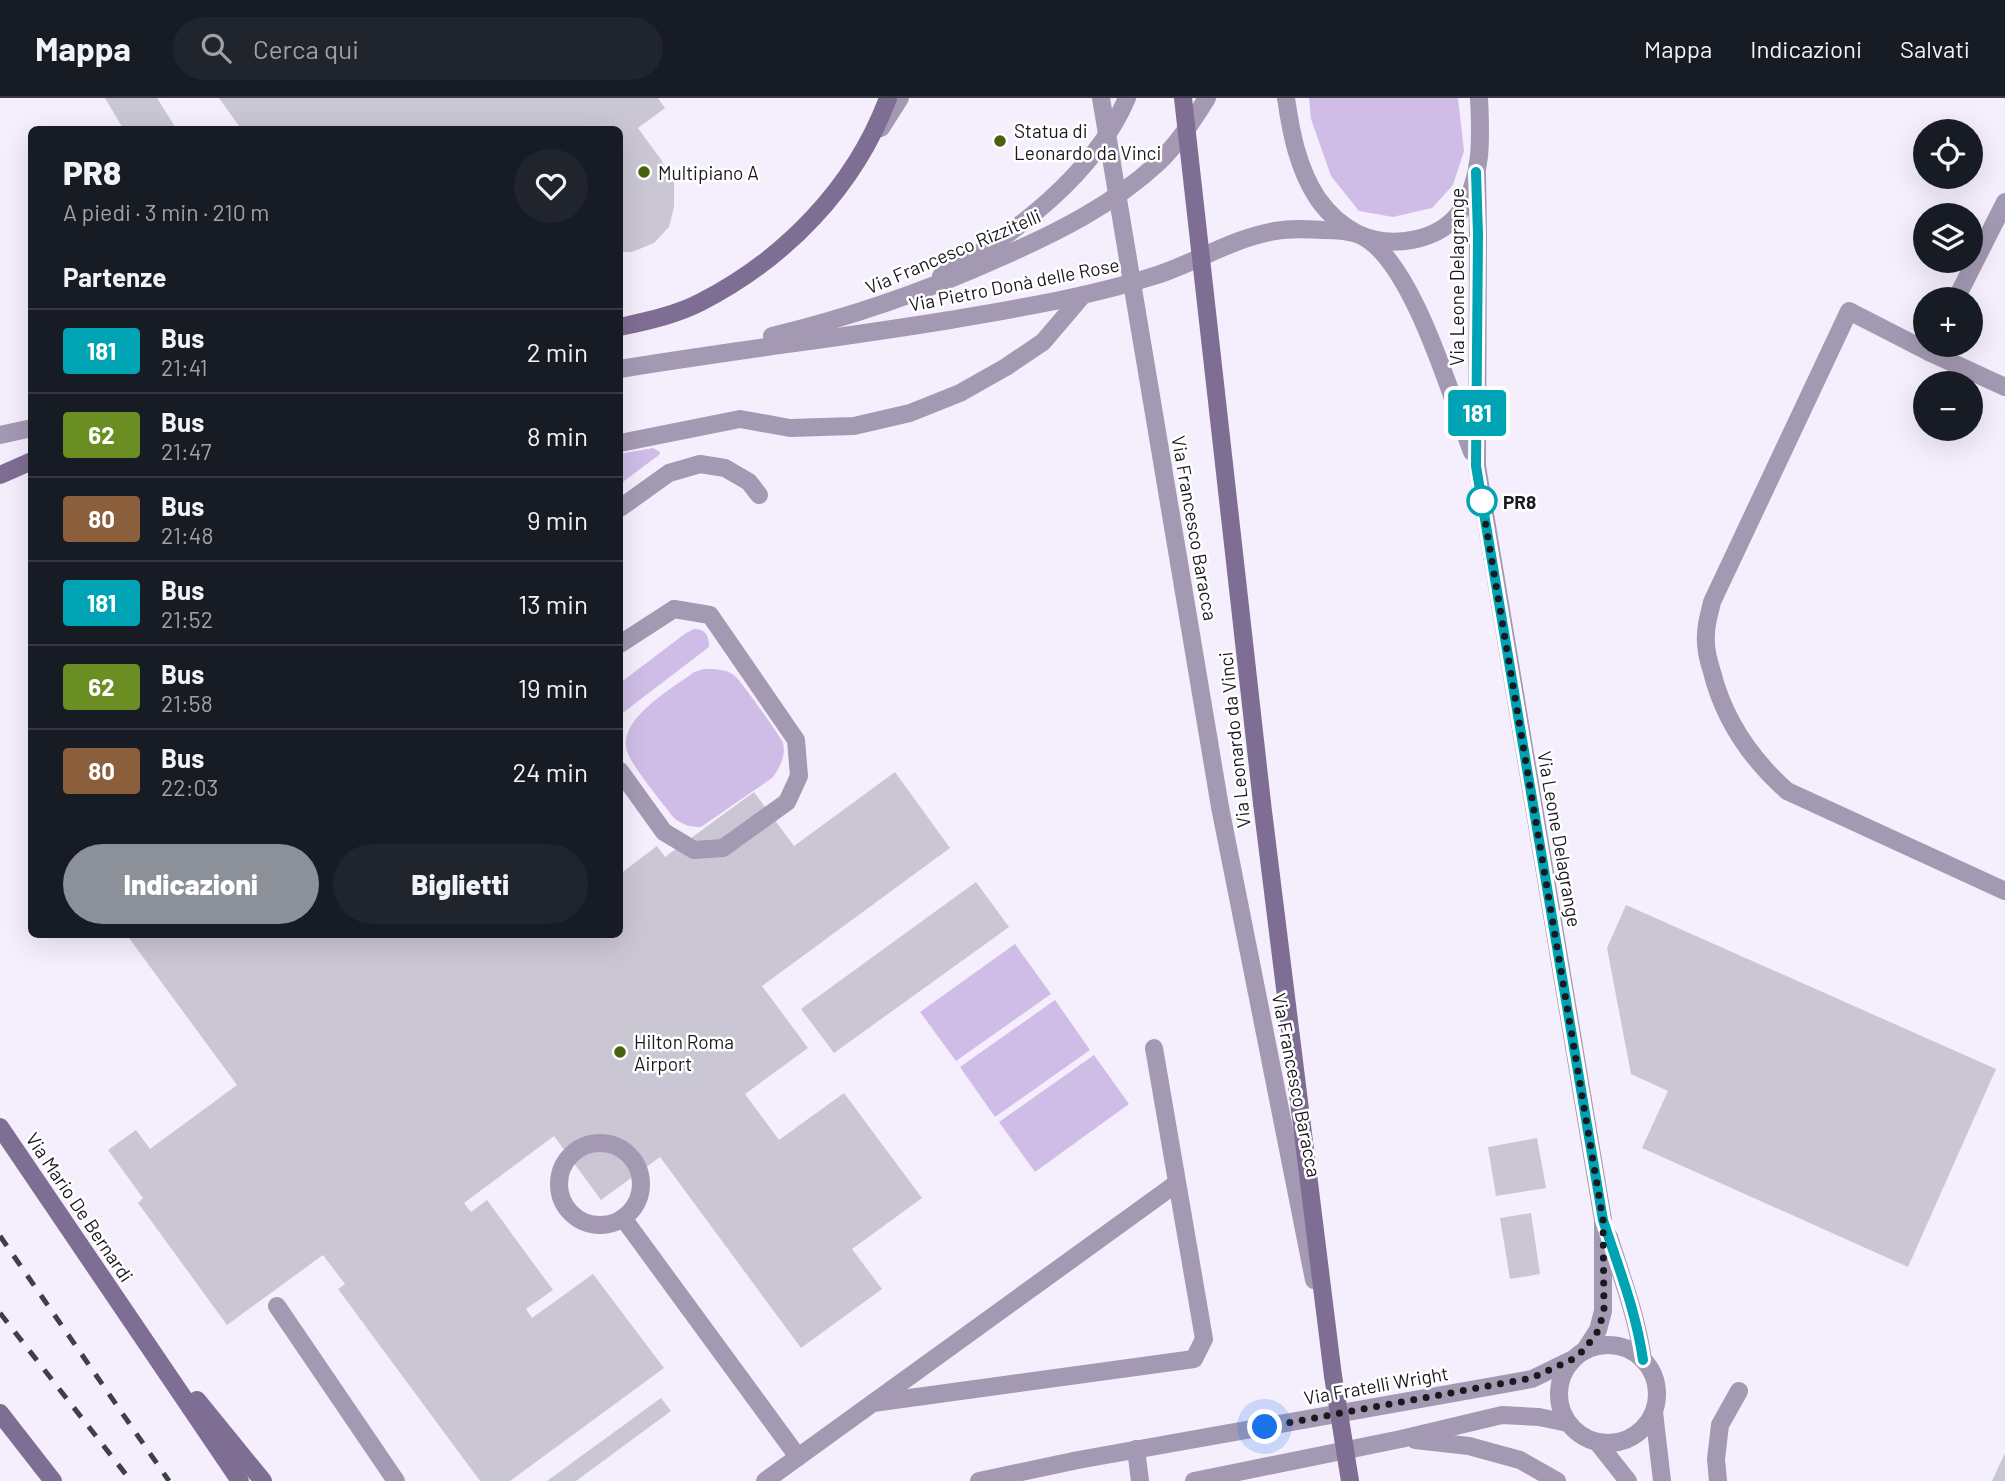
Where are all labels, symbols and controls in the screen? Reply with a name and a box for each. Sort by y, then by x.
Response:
search box [173,17,663,80]
text: Mappa [35,28,131,68]
icon: search [197,29,235,67]
text: Cerca qui [253,33,359,64]
text: Mappa [1644,34,1712,63]
text: Indicazioni [1750,34,1862,63]
text: Salvati [1900,34,1970,63]
place label: Statua di Leonardo da Vinci [1014,119,1161,164]
map controls [1913,119,1983,441]
button: locate [1913,119,1983,189]
marker: Statua di Leonardo da Vinci [992,133,1008,149]
button: heart [514,149,588,223]
text: PR8 [63,152,121,192]
place label: Multipiano A [658,161,759,184]
marker: Multipiano A [636,164,652,180]
street label: Via Leone Delagrange [1445,188,1468,366]
text: A piedi · 3 min · 210 m [63,198,269,226]
button: layers [1913,203,1983,273]
street label: Via Francesco Rizzitelli [862,204,1044,298]
street label: Via Pietro Donà delle Rose [907,252,1121,316]
text: Partenze [63,261,166,292]
button: + [1913,287,1983,357]
text: Bus [161,322,204,353]
text: 181 [87,336,116,365]
text: 2 min [527,336,588,367]
text: 21:41 [161,353,207,381]
button: − [1913,371,1983,441]
line badge: 181 [1437,390,1517,436]
text: 181 [1462,398,1492,427]
text: Bus [161,406,204,437]
text: 62 [88,420,115,449]
text: 8 min [527,420,588,451]
street label: Via Francesco Baracca [1167,434,1223,622]
text: 21:47 [161,437,212,465]
marker: PR8 [1467,486,1497,516]
text: Bus [161,490,204,521]
place label: PR8 [1503,490,1536,513]
text: 80 [88,504,115,533]
text: 9 min [527,504,588,535]
text: 21:48 [161,521,214,549]
text: Bus [161,574,204,605]
text: 181 [87,588,116,617]
text: 13 min [518,588,588,619]
text: 21:52 [161,605,213,633]
street label: Via Leonardo da Vinci [1213,651,1255,829]
text: Bus [161,658,204,689]
text: 62 [88,672,115,701]
text: 19 min [518,672,588,703]
text: 21:58 [161,689,213,717]
text: Bus [161,742,204,773]
street label: Via Leone Delagrange [1533,749,1587,929]
text: 80 [88,756,115,785]
text: 24 min [512,756,588,787]
text: 22:03 [161,773,218,801]
button: Indicazioni [63,844,319,924]
button: Biglietti [333,844,588,924]
street label: Via Francesco Baracca [1268,991,1326,1179]
place label: Hilton Roma Airport [634,1030,734,1075]
marker: Hilton Roma Airport [612,1044,628,1060]
street label: Via Mario De Bernardi [21,1128,139,1286]
street label: Via Fratelli Wright [1302,1361,1450,1409]
your location [1247,1409,1282,1444]

